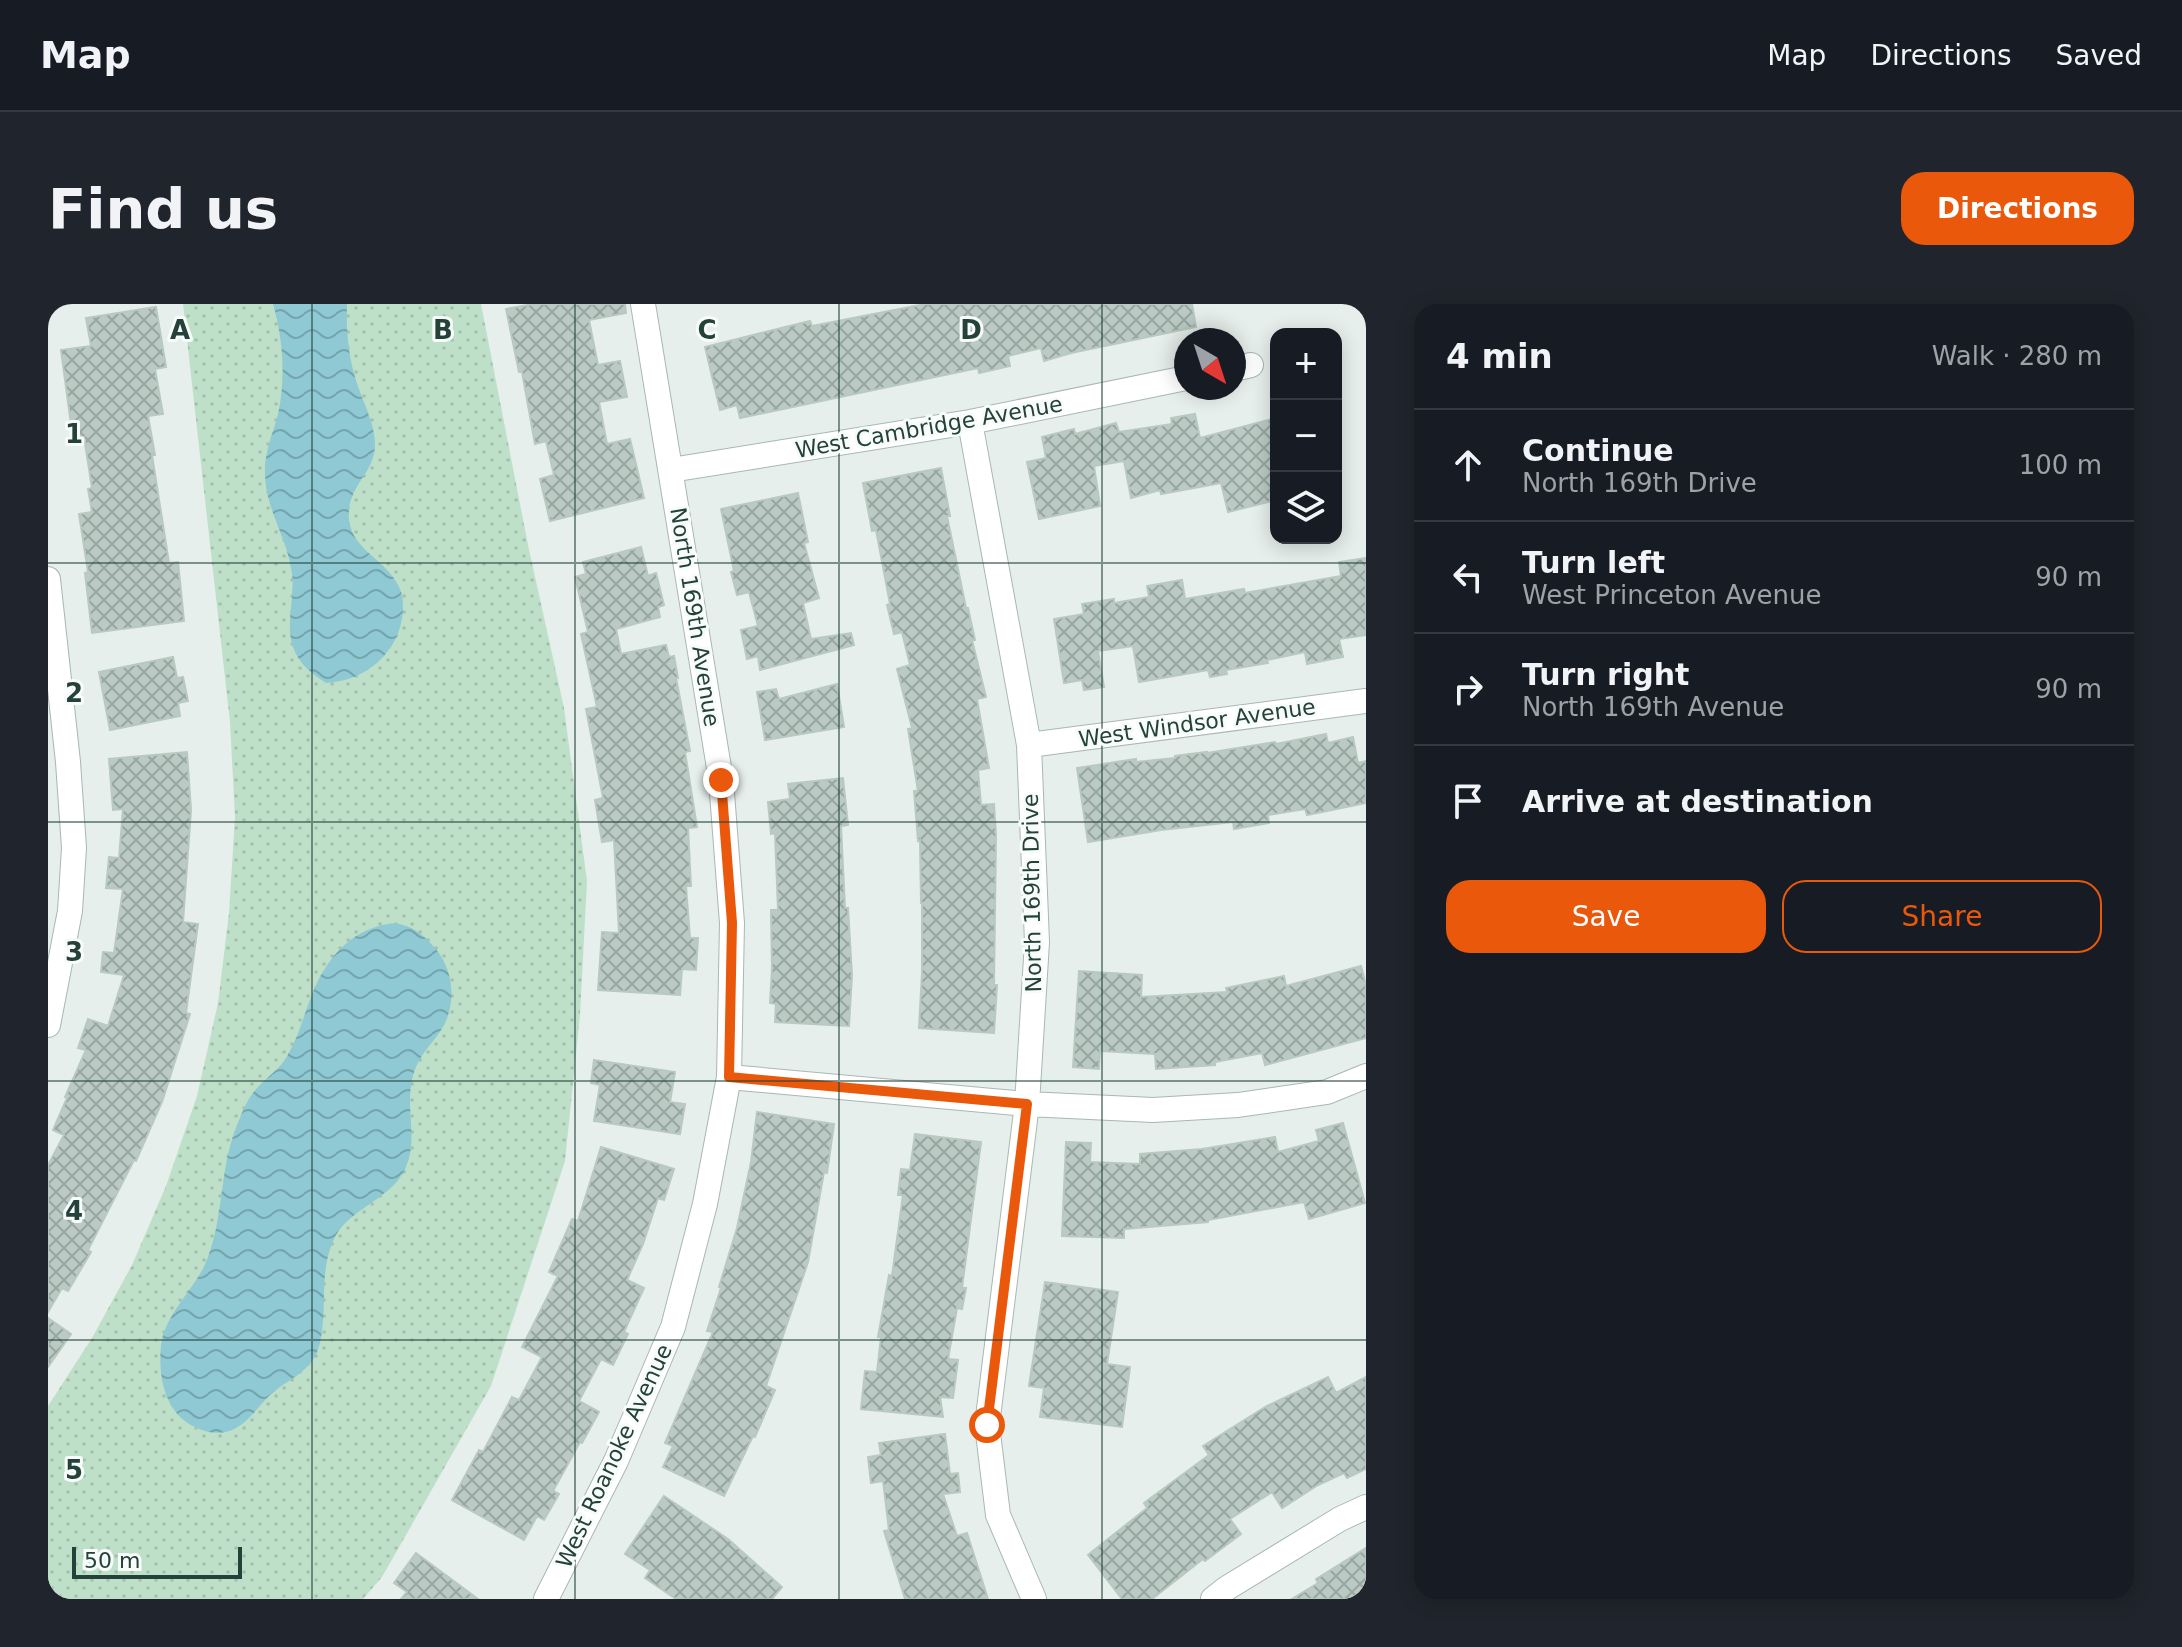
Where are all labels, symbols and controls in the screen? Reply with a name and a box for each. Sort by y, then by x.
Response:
text: Map [40,33,131,77]
text: Map [1767,39,1826,72]
text: Directions [1870,39,2011,72]
text: Saved [2055,39,2142,72]
button: Directions [1901,172,2134,245]
text: Find us [48,176,278,241]
text: A [170,315,190,345]
text: B [433,315,453,345]
text: C [697,315,717,345]
text: D [960,315,982,345]
north arrow [1174,328,1246,400]
map controls [1270,328,1342,544]
button: + [1270,328,1342,400]
text: 4 min [1446,336,1553,376]
text: Walk · 280 m [1932,341,2102,371]
street label: West Cambridge Avenue [794,391,1064,463]
button: − [1270,400,1342,472]
text: 1 [65,419,83,449]
text: Continue [1522,433,1674,468]
icon: ahead [1446,443,1490,487]
text: 100 m [2019,450,2102,480]
text: North 169th Drive [1522,468,1757,498]
button: layers [1270,472,1342,544]
street label: North 169th Avenue [665,505,725,729]
text: Turn left [1522,545,1665,580]
icon: left [1446,555,1490,599]
text: 90 m [2035,562,2102,592]
text: West Princeton Avenue [1522,580,1822,610]
text: Turn right [1522,657,1689,692]
icon: right [1446,667,1490,711]
text: 90 m [2035,674,2102,704]
text: 2 [65,678,83,708]
text: North 169th Avenue [1522,692,1784,722]
street label: West Windsor Avenue [1077,694,1317,752]
route end [703,762,739,798]
icon: arrive [1446,779,1490,823]
text: Arrive at destination [1522,784,1873,819]
street label: North 169th Drive [1018,793,1046,993]
button: Save [1446,880,1766,953]
button: Share [1782,880,2102,953]
text: 3 [65,937,83,967]
text: 4 [65,1196,83,1226]
street label: West Roanoke Avenue [551,1340,677,1572]
route start [969,1407,1005,1443]
text: 5 [65,1455,83,1485]
scale bar [72,1543,242,1579]
text: 50 m [84,1548,140,1573]

